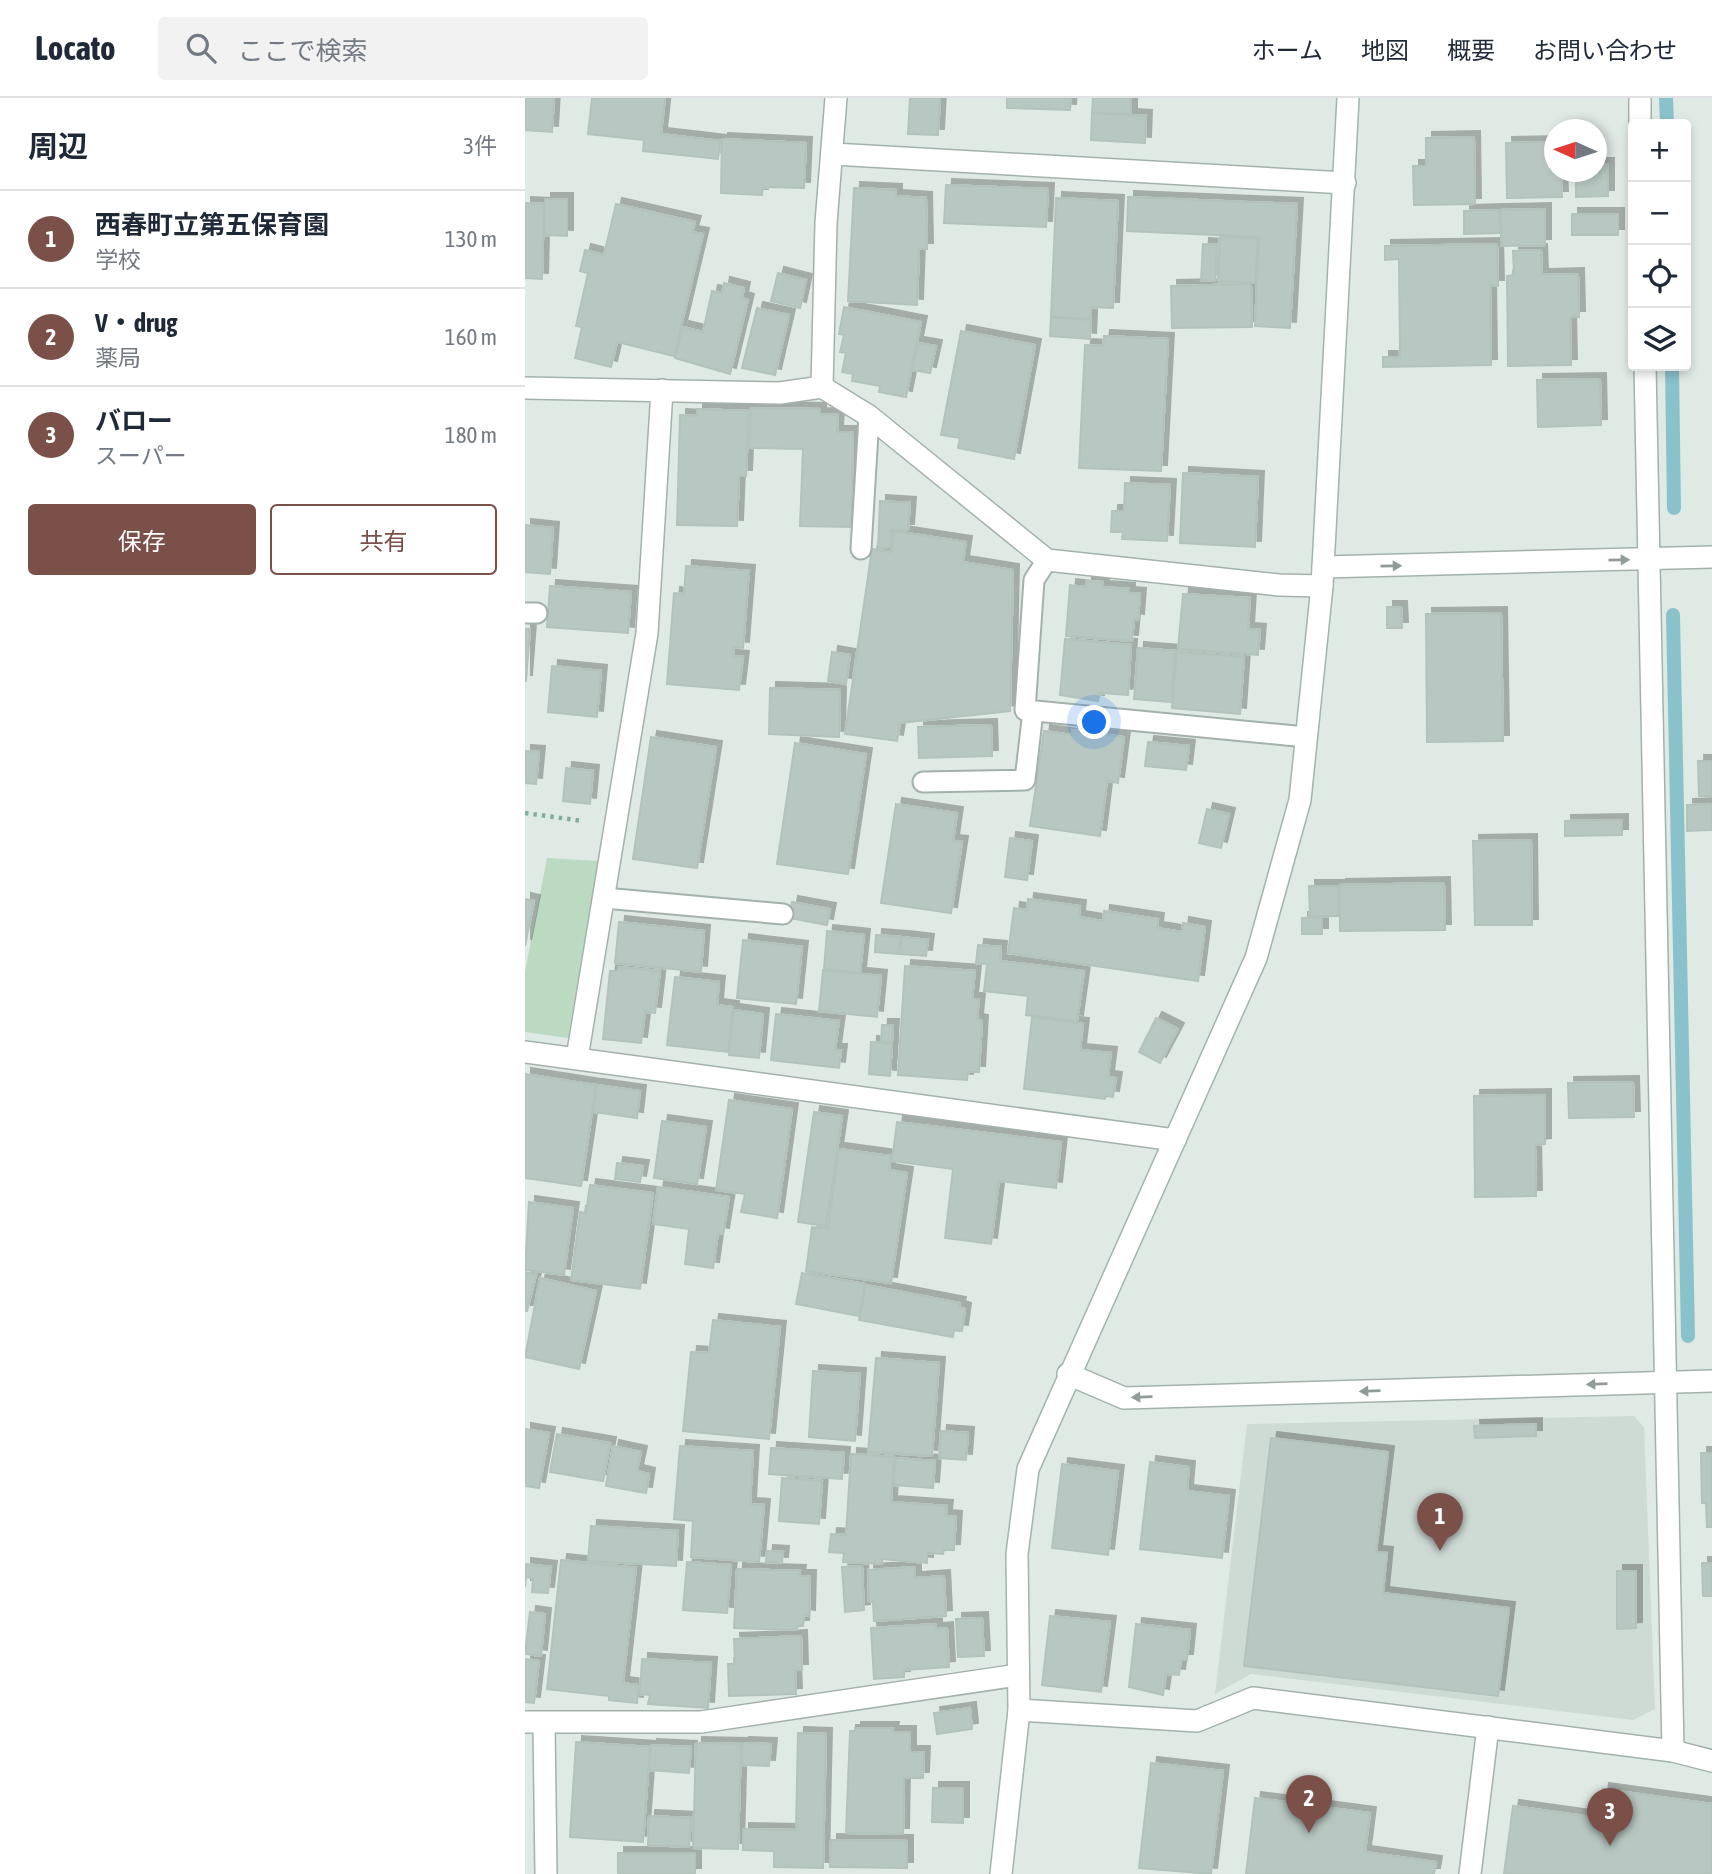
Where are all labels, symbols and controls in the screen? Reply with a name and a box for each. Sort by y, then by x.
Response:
search box [158,17,648,80]
text: Locato [35,29,116,67]
icon: search [182,29,220,67]
text: ここで検索 [238,36,368,66]
text: ホーム [1252,37,1323,64]
text: 地図 [1361,37,1409,64]
text: 概要 [1447,37,1495,64]
text: お問い合わせ [1533,37,1677,64]
north arrow [1544,119,1607,182]
map controls [1628,119,1691,371]
button: + [1628,119,1691,182]
text: 周辺 [28,129,88,163]
text: 3件 [463,133,497,159]
button: − [1628,182,1691,245]
text: 西春町立第五保育園 [95,210,329,240]
text: 1 [46,226,56,252]
text: 130 m [445,226,497,252]
button: locate [1628,245,1691,308]
text: 学校 [95,247,141,273]
text: V・drug [95,308,177,338]
button: layers [1628,308,1691,371]
text: 2 [46,324,56,350]
text: 160 m [445,324,497,350]
text: 薬局 [95,345,141,371]
text: バロー [95,406,173,436]
text: 3 [46,422,56,448]
text: 180 m [445,422,497,448]
text: スーパー [95,443,187,469]
button: 保存 [28,504,256,575]
button: 共有 [270,504,497,575]
one-way arrow [1608,554,1630,565]
one-way arrow [1381,560,1403,571]
your location [1077,705,1111,739]
one-way arrow [1586,1378,1608,1389]
one-way arrow [1359,1385,1381,1396]
one-way arrow [1131,1392,1153,1403]
pin: 1 [1417,1493,1463,1551]
pin: 2 [1286,1775,1332,1833]
pin: 3 [1587,1788,1633,1846]

